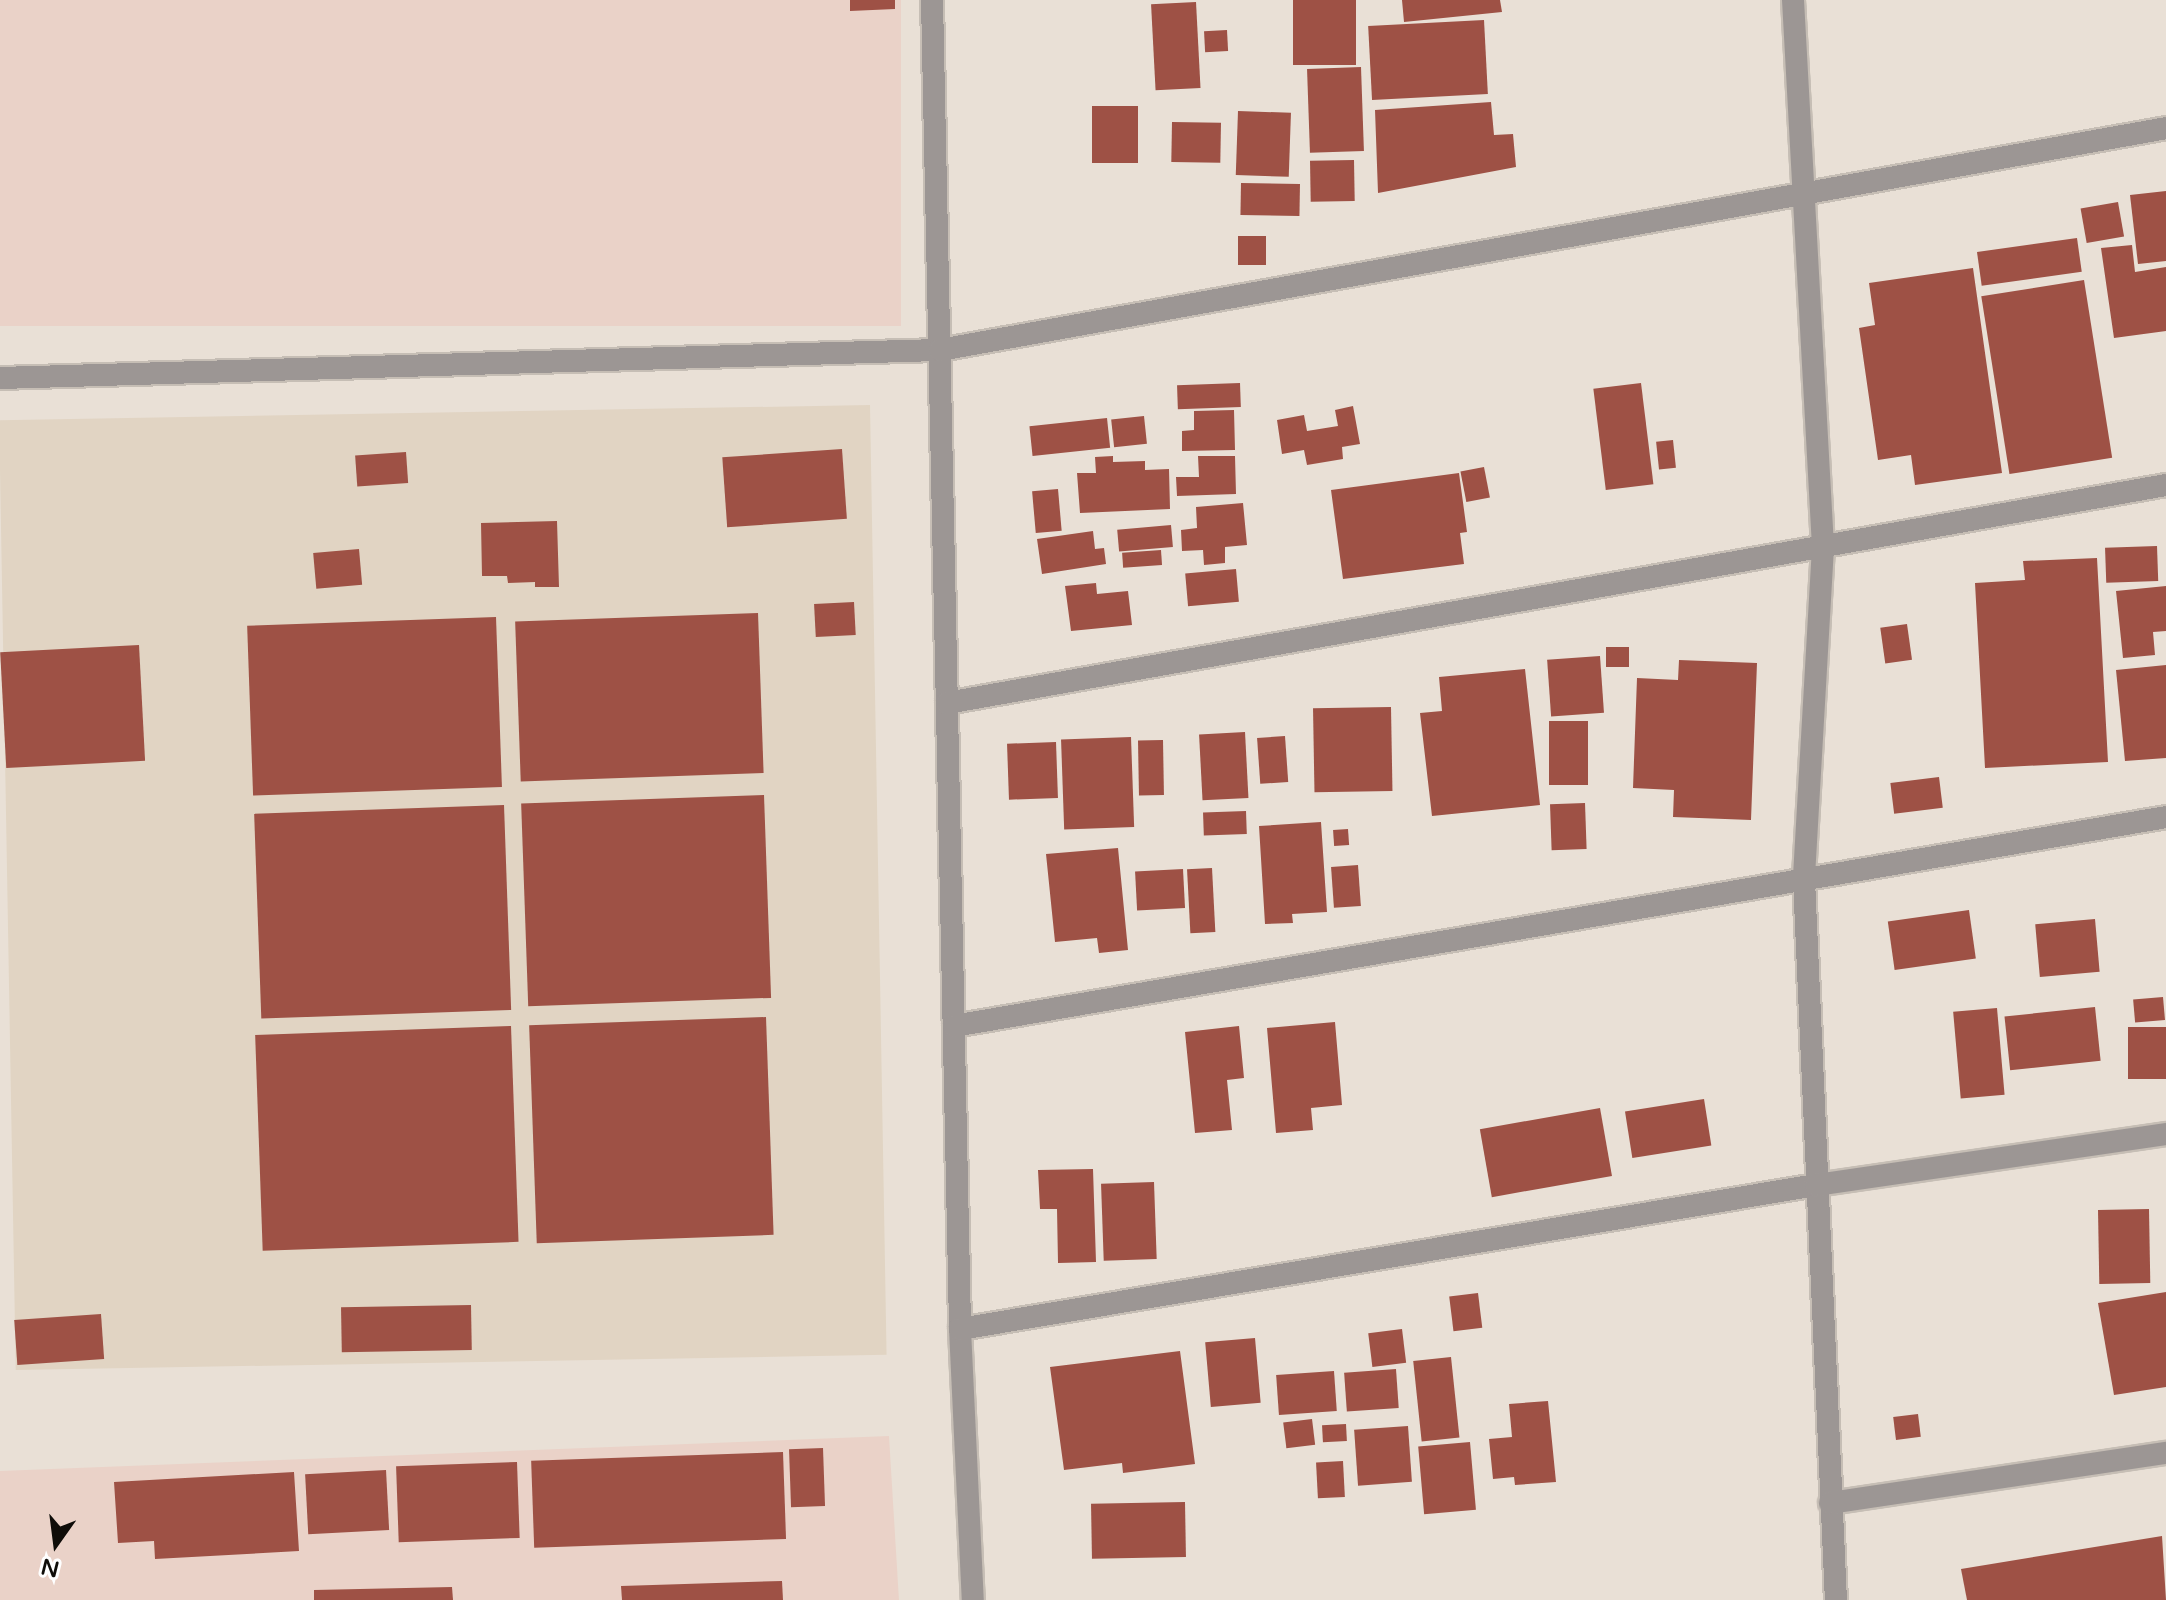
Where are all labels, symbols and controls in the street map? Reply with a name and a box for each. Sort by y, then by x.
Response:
north arrow [16,1504,96,1584]
text: N [38,1553,62,1582]

